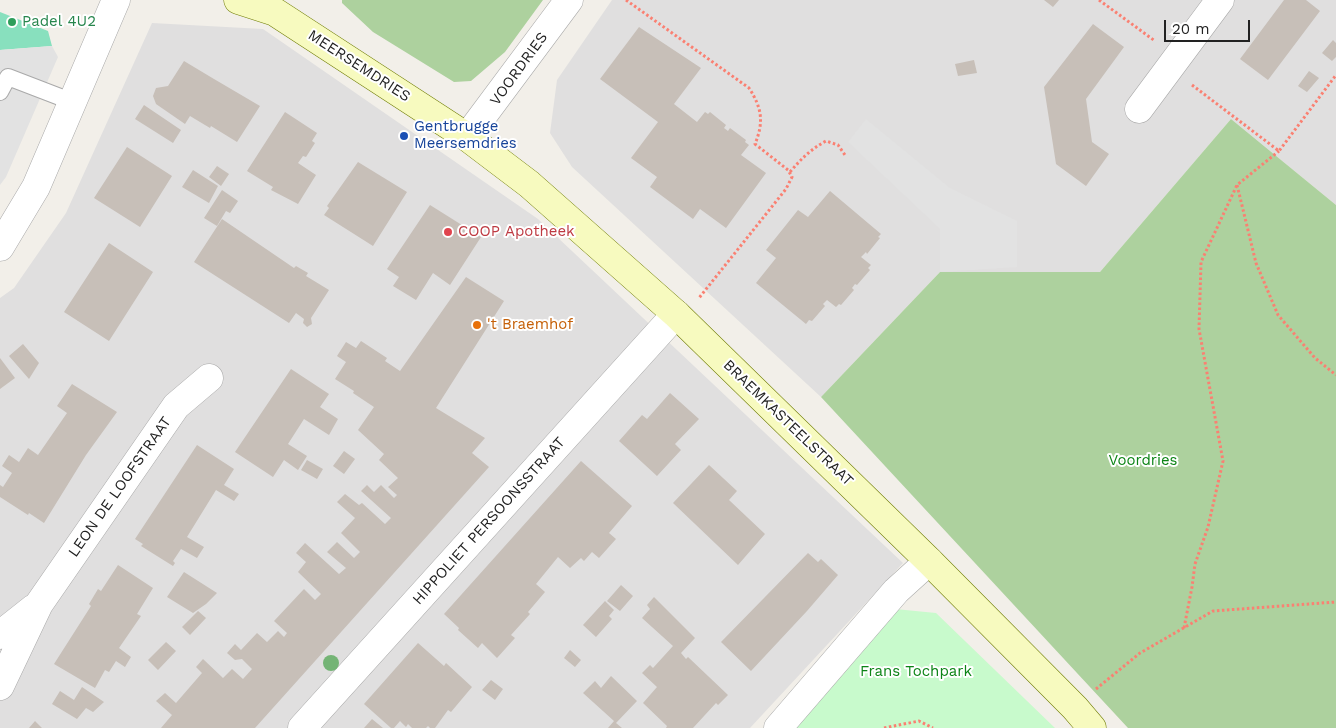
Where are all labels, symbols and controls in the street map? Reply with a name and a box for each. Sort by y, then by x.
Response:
scale bar [1166,10,1252,42]
place label: Padel 4U2 [22,13,96,31]
marker: Padel 4U2 [6,16,18,28]
text: 20 m [1172,20,1210,38]
street label: MEERSEMDRIES [304,26,414,106]
street label: VOORDRIES [486,29,552,109]
place label: Gentbrugge Meersemdries [414,118,517,153]
marker: Gentbrugge Meersemdries [398,130,410,142]
place label: COOP Apotheek [458,223,575,241]
marker: COOP Apotheek [442,226,454,238]
place label: 't Braemhof [487,316,573,334]
marker: 't Braemhof [471,319,483,331]
street label: BRAEMKASTEELSTRAAT [719,356,857,490]
street label: LEON DE LOOFSTRAAT [65,413,175,561]
street label: HIPPOLIET PERSOONSSTRAAT [409,434,569,608]
park label: Voordries [1109,452,1177,470]
park label: Frans Tochpark [860,663,972,681]

